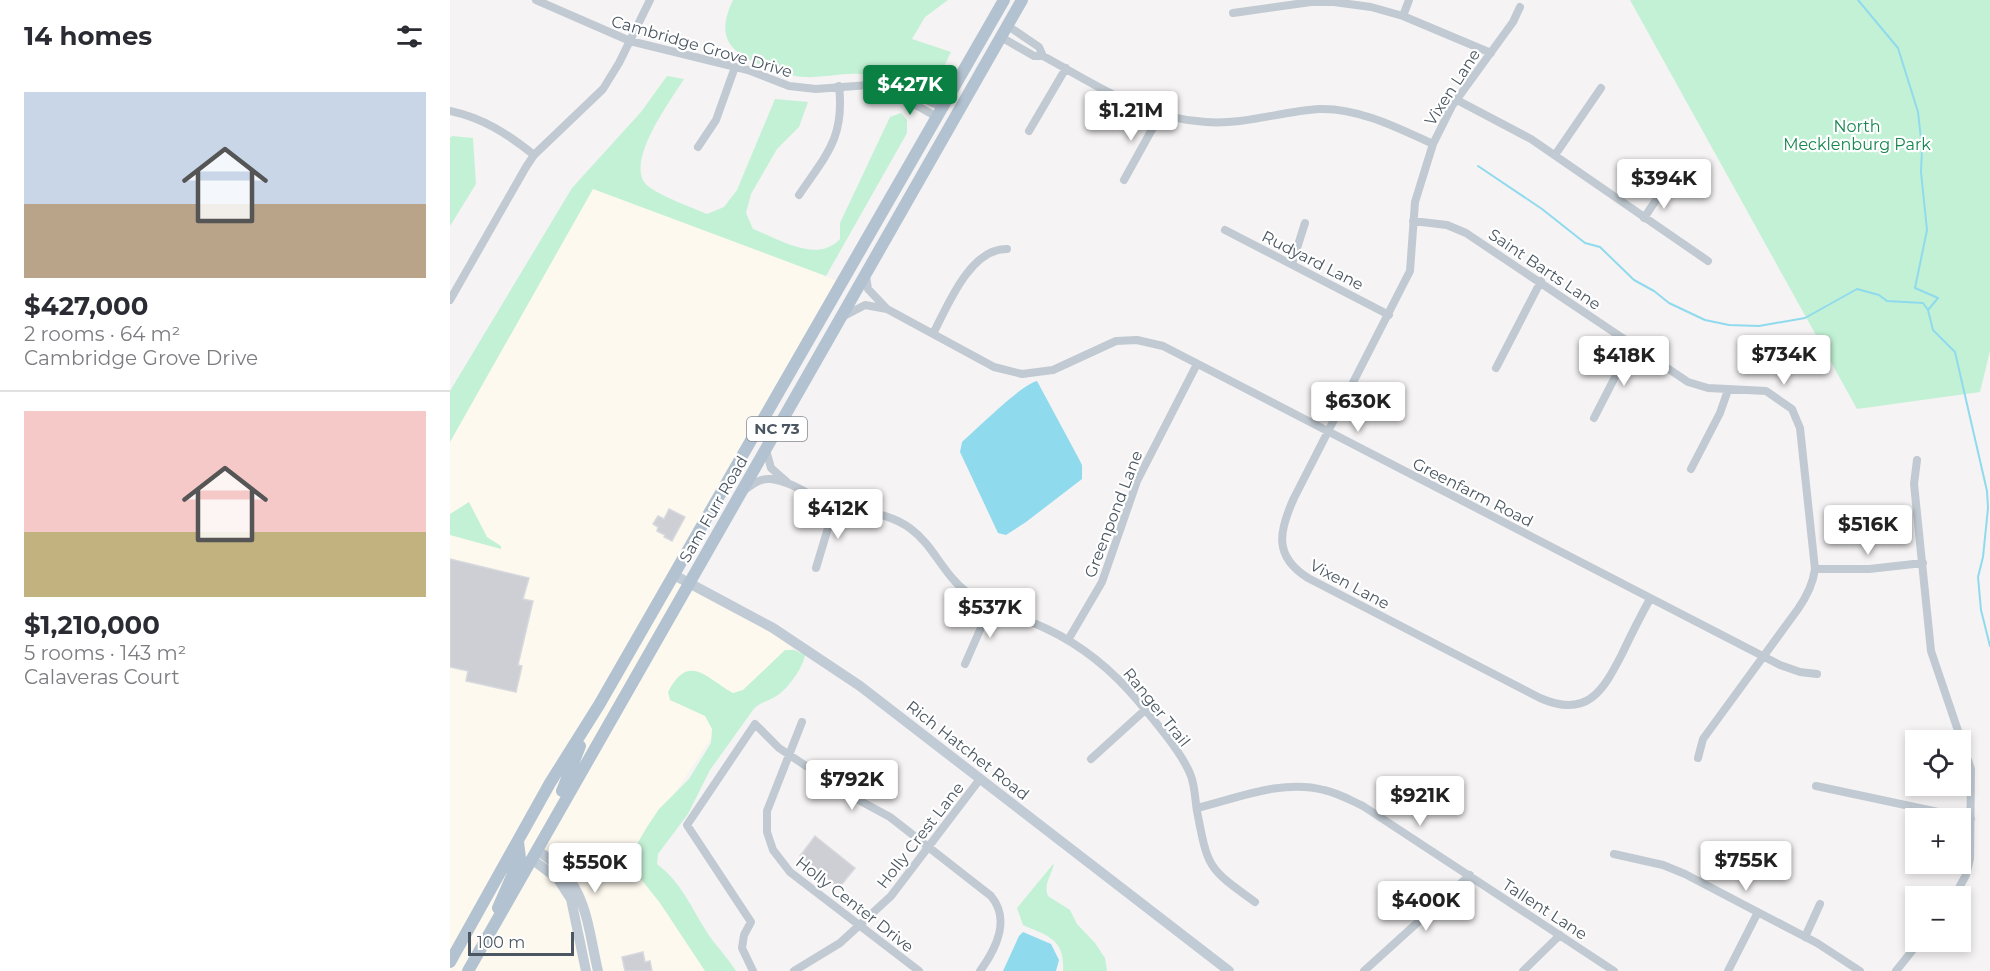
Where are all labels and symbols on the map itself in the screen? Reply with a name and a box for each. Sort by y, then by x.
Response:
street label: Cambridge Grove Drive [609,12,795,81]
street label: Vixen Lane [1421,45,1484,129]
pin: $427K [868,65,952,116]
pin: $1.21M [1082,91,1180,142]
park label: North Mecklenburg Park [1783,117,1931,154]
pin: $394K [1622,159,1706,210]
street label: Saint Barts Lane [1485,225,1604,314]
street label: Rudyard Lane [1259,227,1367,294]
pin: $734K [1742,335,1826,386]
pin: $418K [1582,336,1666,387]
pin: $630K [1316,382,1400,433]
road number: NC 73 [747,417,807,441]
street label: Greenpond Lane [1080,448,1146,581]
street label: Sam Furr Road [675,453,752,566]
street label: Greenfarm Road [1409,454,1536,531]
pin: $412K [796,489,880,540]
pin: $516K [1826,505,1910,556]
street label: Vixen Lane [1307,556,1393,613]
pin: $537K [948,588,1032,639]
street label: Ranger Trail [1119,664,1194,751]
street label: Rich Hatchet Road [903,697,1033,804]
pin: $792K [810,760,894,811]
pin: $921K [1378,776,1462,827]
street label: Holly Crest Lane [873,778,968,892]
pin: $755K [1704,841,1788,892]
pin: $550K [553,843,637,894]
street label: Holly Center Drive [792,852,917,956]
street label: Tallent Lane [1499,875,1591,944]
pin: $400K [1384,881,1468,932]
scale bar [468,929,574,956]

